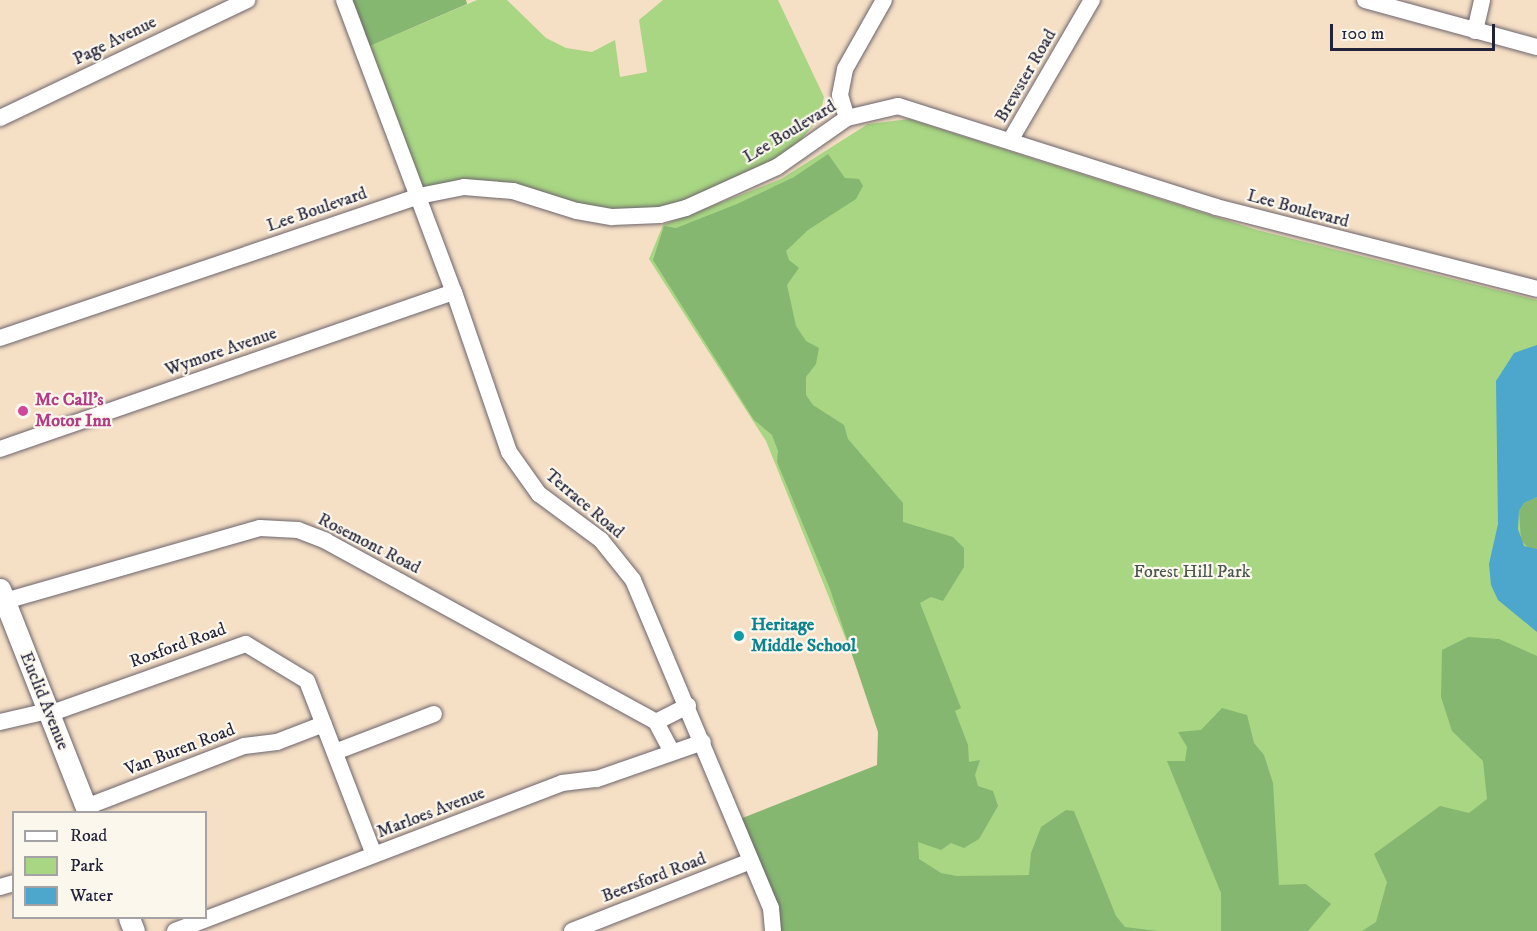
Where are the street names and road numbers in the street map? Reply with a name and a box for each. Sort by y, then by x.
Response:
street label: Page Avenue [70,12,160,70]
street label: Brewster Road [991,26,1061,126]
street label: Lee Boulevard [740,96,840,168]
street label: Lee Boulevard [264,183,370,237]
street label: Lee Boulevard [1245,185,1351,233]
street label: Wymore Avenue [162,323,280,381]
street label: Terrace Road [540,465,628,543]
street label: Rosemont Road [314,509,424,579]
street label: Roxford Road [127,619,229,673]
street label: Euclid Avenue [15,649,73,753]
street label: Van Buren Road [122,719,238,781]
street label: Marloes Avenue [374,782,488,844]
street label: Beersford Road [599,848,709,908]

